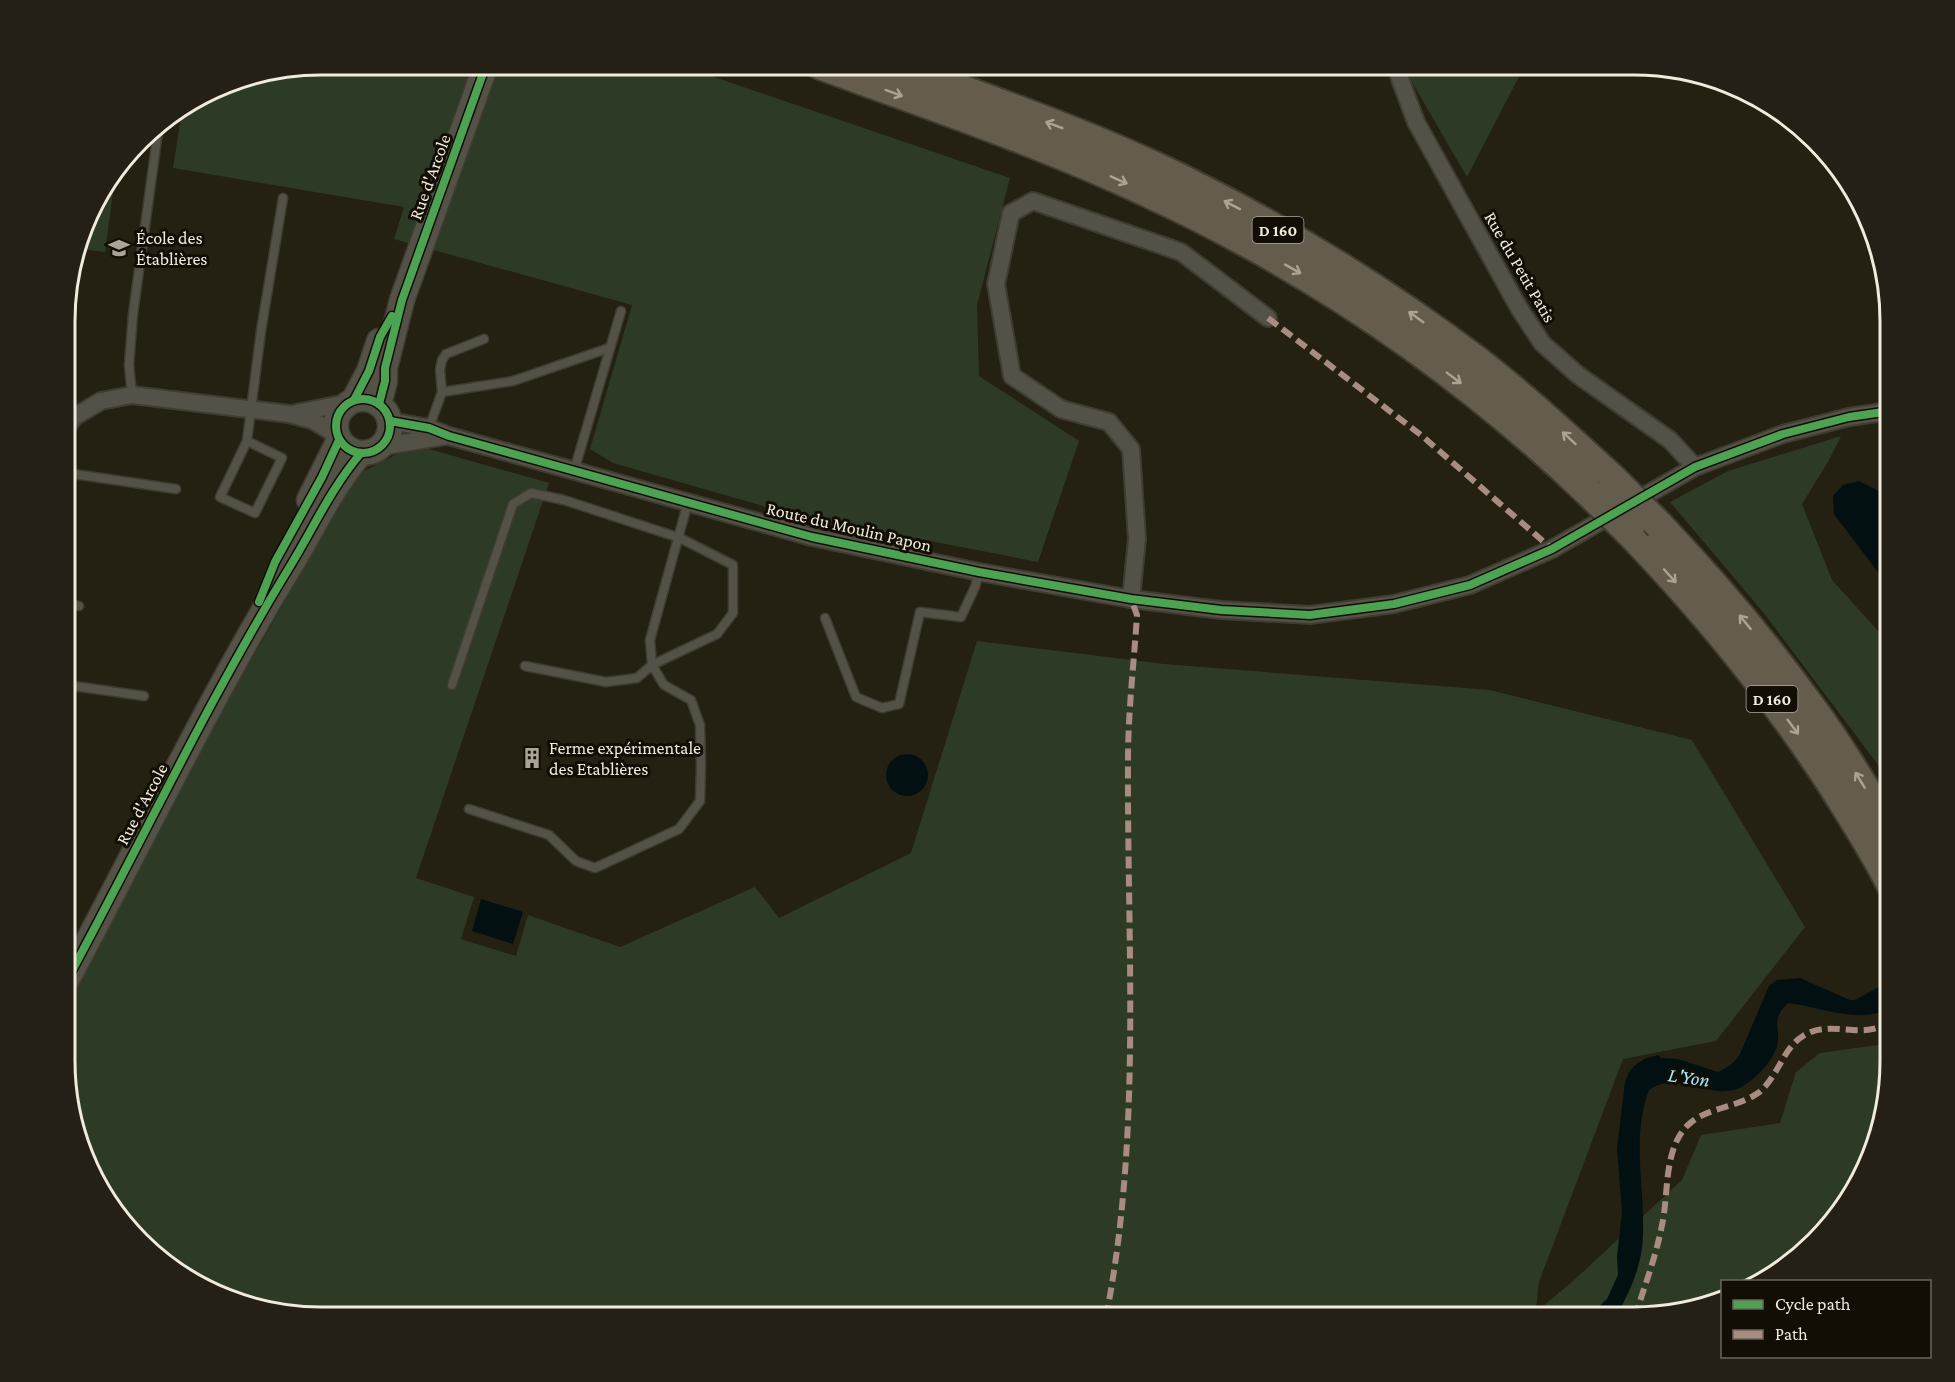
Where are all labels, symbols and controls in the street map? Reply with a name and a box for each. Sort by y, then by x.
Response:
one-way arrow [884,88,903,99]
one-way arrow [1045,119,1064,130]
street label: Rue d'Arcole [405,132,455,222]
one-way arrow [1110,175,1128,186]
one-way arrow [1223,199,1241,210]
street label: Rue du Petit Patis [1480,208,1560,326]
road number: D 160 [1252,217,1304,243]
place label: École des Établières [136,228,207,269]
school or university icon: École des Établières [107,236,131,260]
one-way arrow [1283,264,1301,275]
one-way arrow [1409,311,1425,323]
one-way arrow [1446,372,1462,385]
one-way arrow [1561,431,1576,445]
street label: Route du Moulin Papon [765,498,934,556]
one-way arrow [1663,568,1677,583]
one-way arrow [1739,614,1752,630]
road number: D 160 [1746,686,1798,712]
one-way arrow [1786,719,1799,735]
place label: Ferme expérimentale des Etablières [549,738,701,779]
building icon: Ferme expérimentale des Etablières [520,746,544,770]
street label: Rue d'Arcole [112,760,172,848]
one-way arrow [1853,772,1865,789]
water label: L'Yon [1667,1063,1711,1091]
legend [1721,1280,1931,1358]
text: Cycle path [1775,1294,1851,1314]
text: Path [1775,1324,1808,1344]

